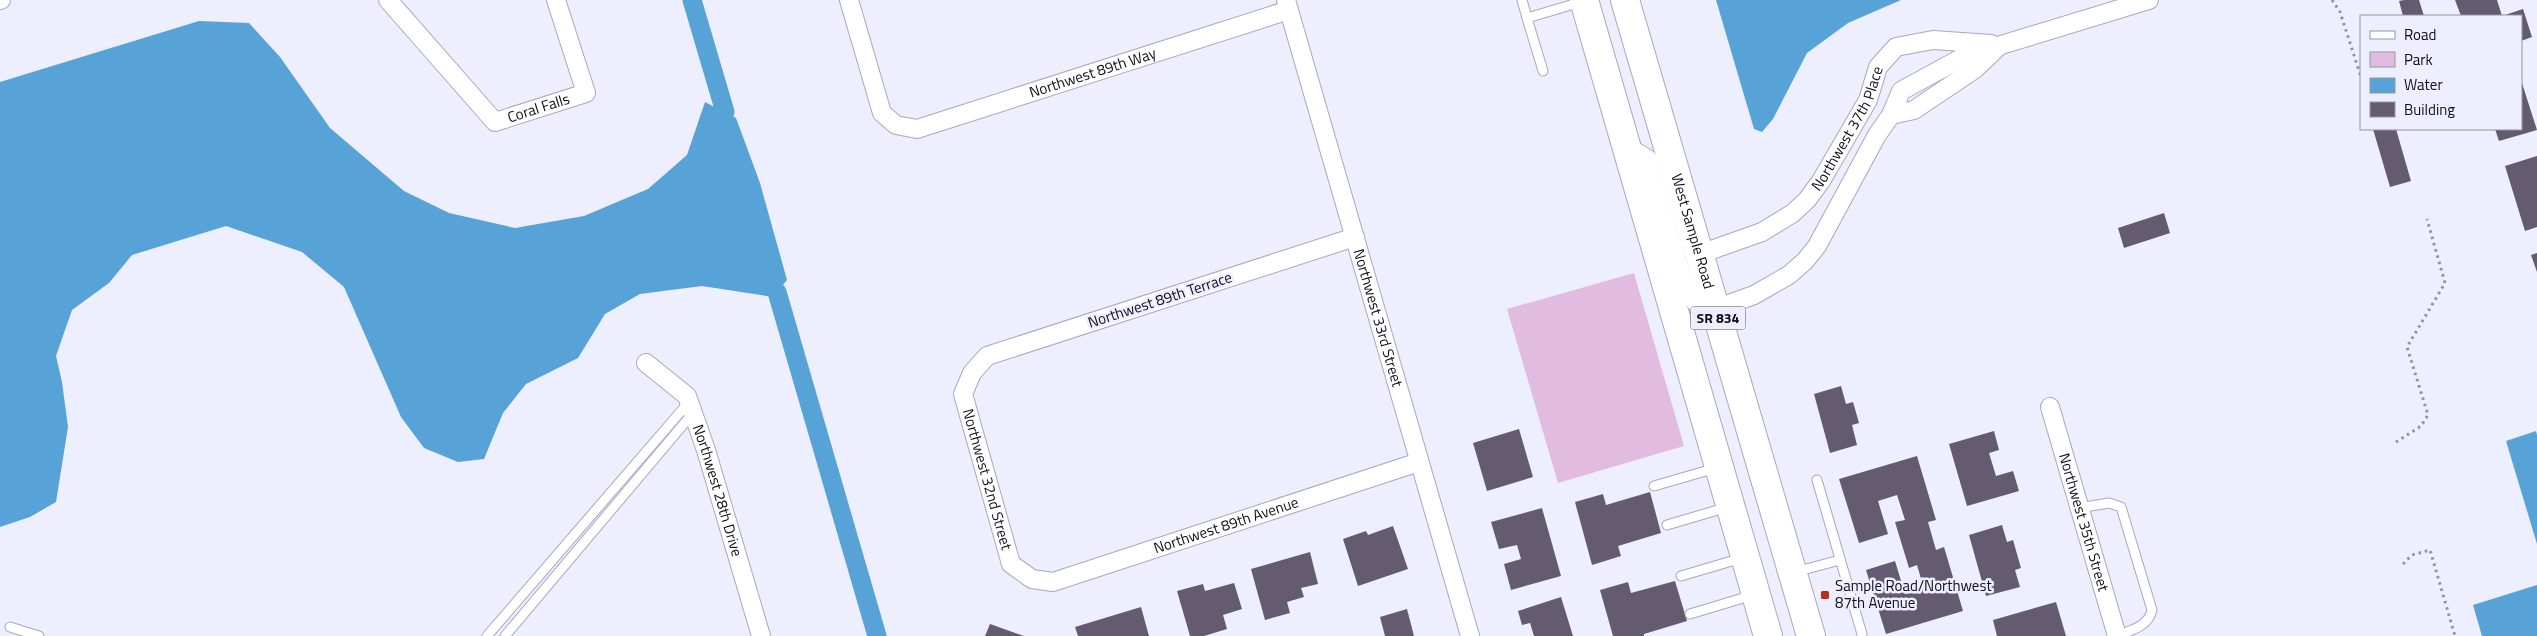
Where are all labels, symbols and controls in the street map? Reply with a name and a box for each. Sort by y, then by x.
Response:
legend [2360,15,2522,130]
text: Road [2404,23,2436,46]
street label: Northwest 89th Way [1026,41,1159,103]
text: Park [2404,48,2433,71]
street label: Northwest 37th Place [1805,63,1889,196]
text: Water [2404,73,2443,96]
street label: Coral Falls [504,87,573,128]
text: Building [2404,98,2455,121]
street label: West Sample Road [1665,171,1721,292]
street label: Northwest 33rd Street [1348,246,1410,390]
street label: Northwest 89th Terrace [1085,265,1235,334]
road number: SR 834 [1690,306,1746,330]
street label: Northwest 32nd Street [957,406,1019,553]
street label: Northwest 28th Drive [687,421,749,559]
street label: Northwest 35th Street [2053,450,2116,595]
street label: Northwest 89th Avenue [1150,490,1301,559]
place label: Sample Road/Northwest 87th Avenue [1835,574,1992,614]
marker: Sample Road/Northwest 87th Avenue [1819,589,1831,601]

